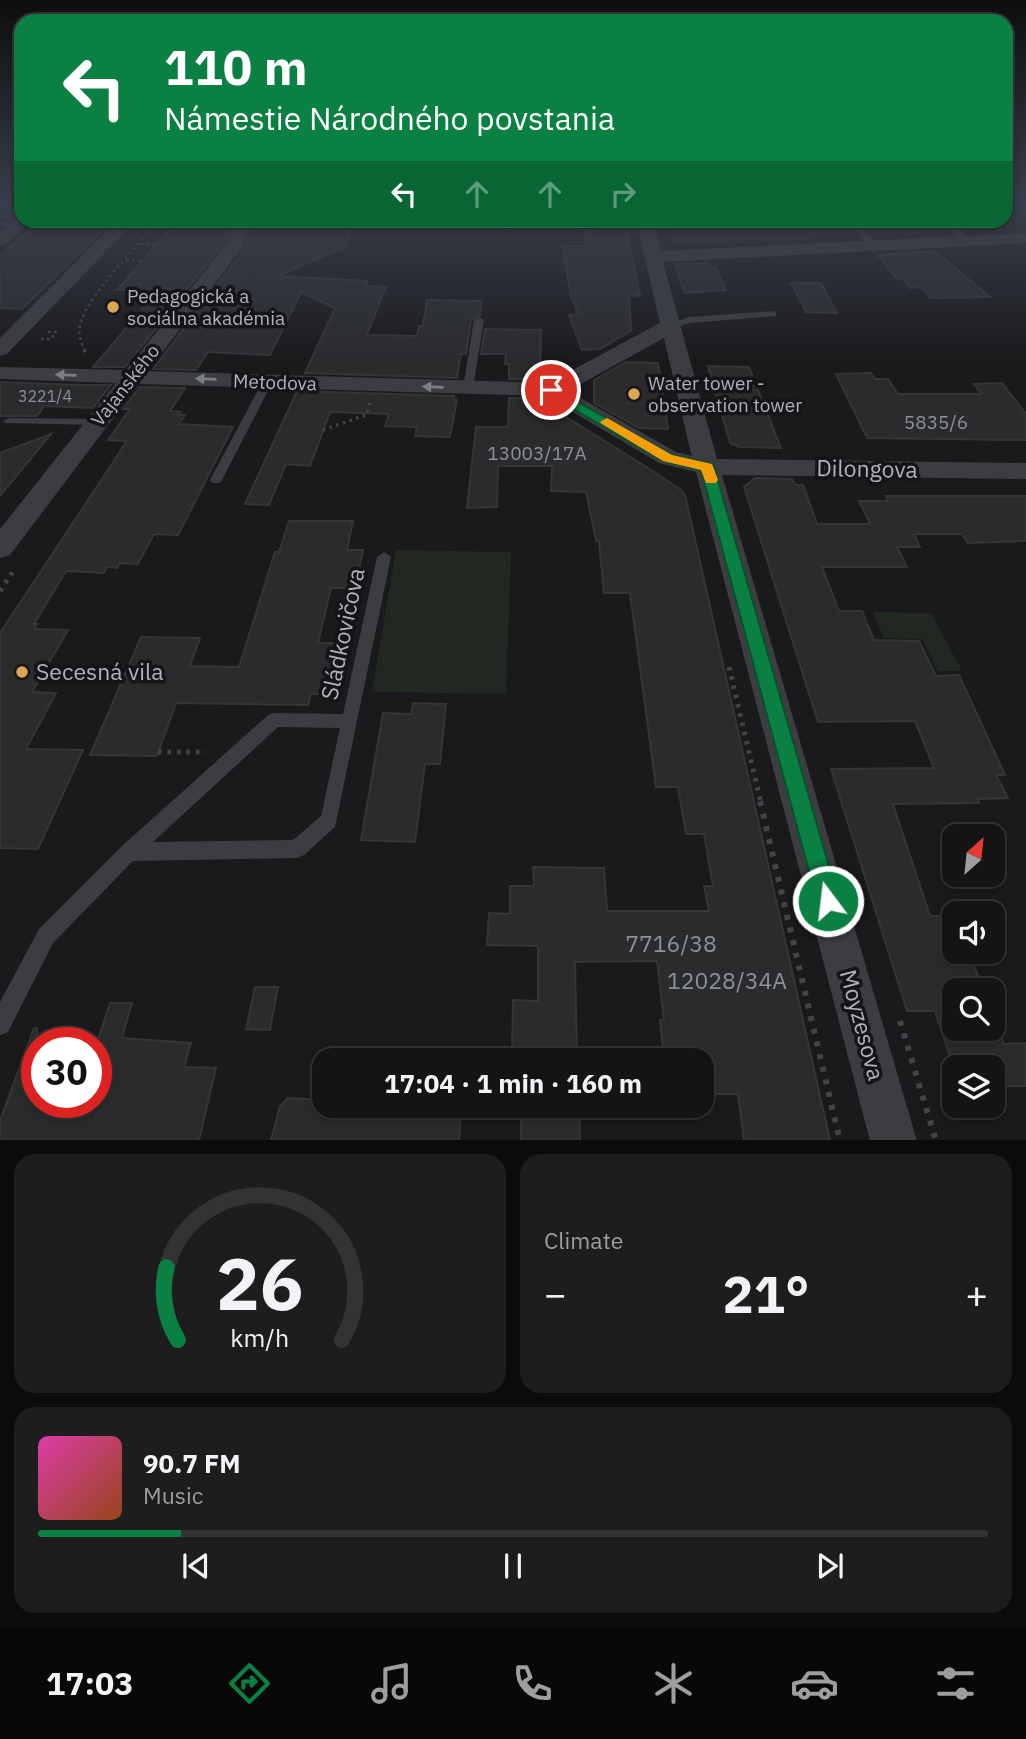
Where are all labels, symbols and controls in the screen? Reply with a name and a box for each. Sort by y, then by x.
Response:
text: 110 m [164,35,308,98]
icon: left [49,42,140,133]
text: Námestie Národného povstania [164,97,615,139]
icon: left [385,175,423,213]
icon: ahead [458,175,496,213]
icon: ahead [531,175,569,213]
icon: right [604,175,642,213]
place label: Pedagogická a sociálna akadémia [127,284,285,330]
marker: Pedagogická a sociálna akadémia [105,299,121,315]
street label: Vajanského [85,339,165,431]
pin [521,360,581,420]
street label: Metodova [233,369,317,395]
one-way arrow [55,370,77,381]
icon: arrive [532,371,570,409]
place label: Water tower - observation tower [648,371,802,417]
one-way arrow [195,374,217,385]
one-way arrow [422,381,444,392]
house number: 3221/4 [18,386,72,406]
marker: Water tower - observation tower [626,386,642,402]
house number: 5835/6 [904,410,968,434]
house number: 13003/17A [487,441,587,465]
street label: Dilongova [816,452,918,484]
street label: Sládkovičova [313,565,371,703]
place label: Secesná vila [36,656,164,686]
marker: Secesná vila [14,664,30,680]
north arrow [942,824,1004,887]
map controls [942,824,1005,1118]
position arrow [791,864,865,938]
button: sound [942,901,1005,964]
house number: 7716/38 [625,928,717,958]
house number: 12028/34A [667,965,787,995]
street label: Moyzesova [834,966,892,1083]
button: search [942,978,1005,1041]
speed limit sign: 30 [21,1027,112,1118]
button: layers [942,1055,1005,1118]
text: 17:04 · 1 min · 160 m [384,1066,642,1100]
text: Climate [544,1225,623,1255]
text: 26 [216,1235,304,1330]
text: 21° [723,1260,809,1327]
text: − [544,1269,567,1318]
text: + [965,1269,988,1318]
text: km/h [231,1320,289,1353]
text: 90.7 FM [143,1446,241,1480]
text: Music [143,1480,203,1510]
icon: previous [177,1547,215,1585]
icon: pause [494,1547,532,1585]
icon: next [811,1547,849,1585]
icon: directions [225,1659,274,1708]
icon: music [367,1659,416,1708]
icon: phone [508,1659,557,1708]
icon: climate [649,1659,698,1708]
icon: car [790,1659,839,1708]
icon: filters [931,1659,980,1708]
text: 17:03 [46,1662,133,1704]

